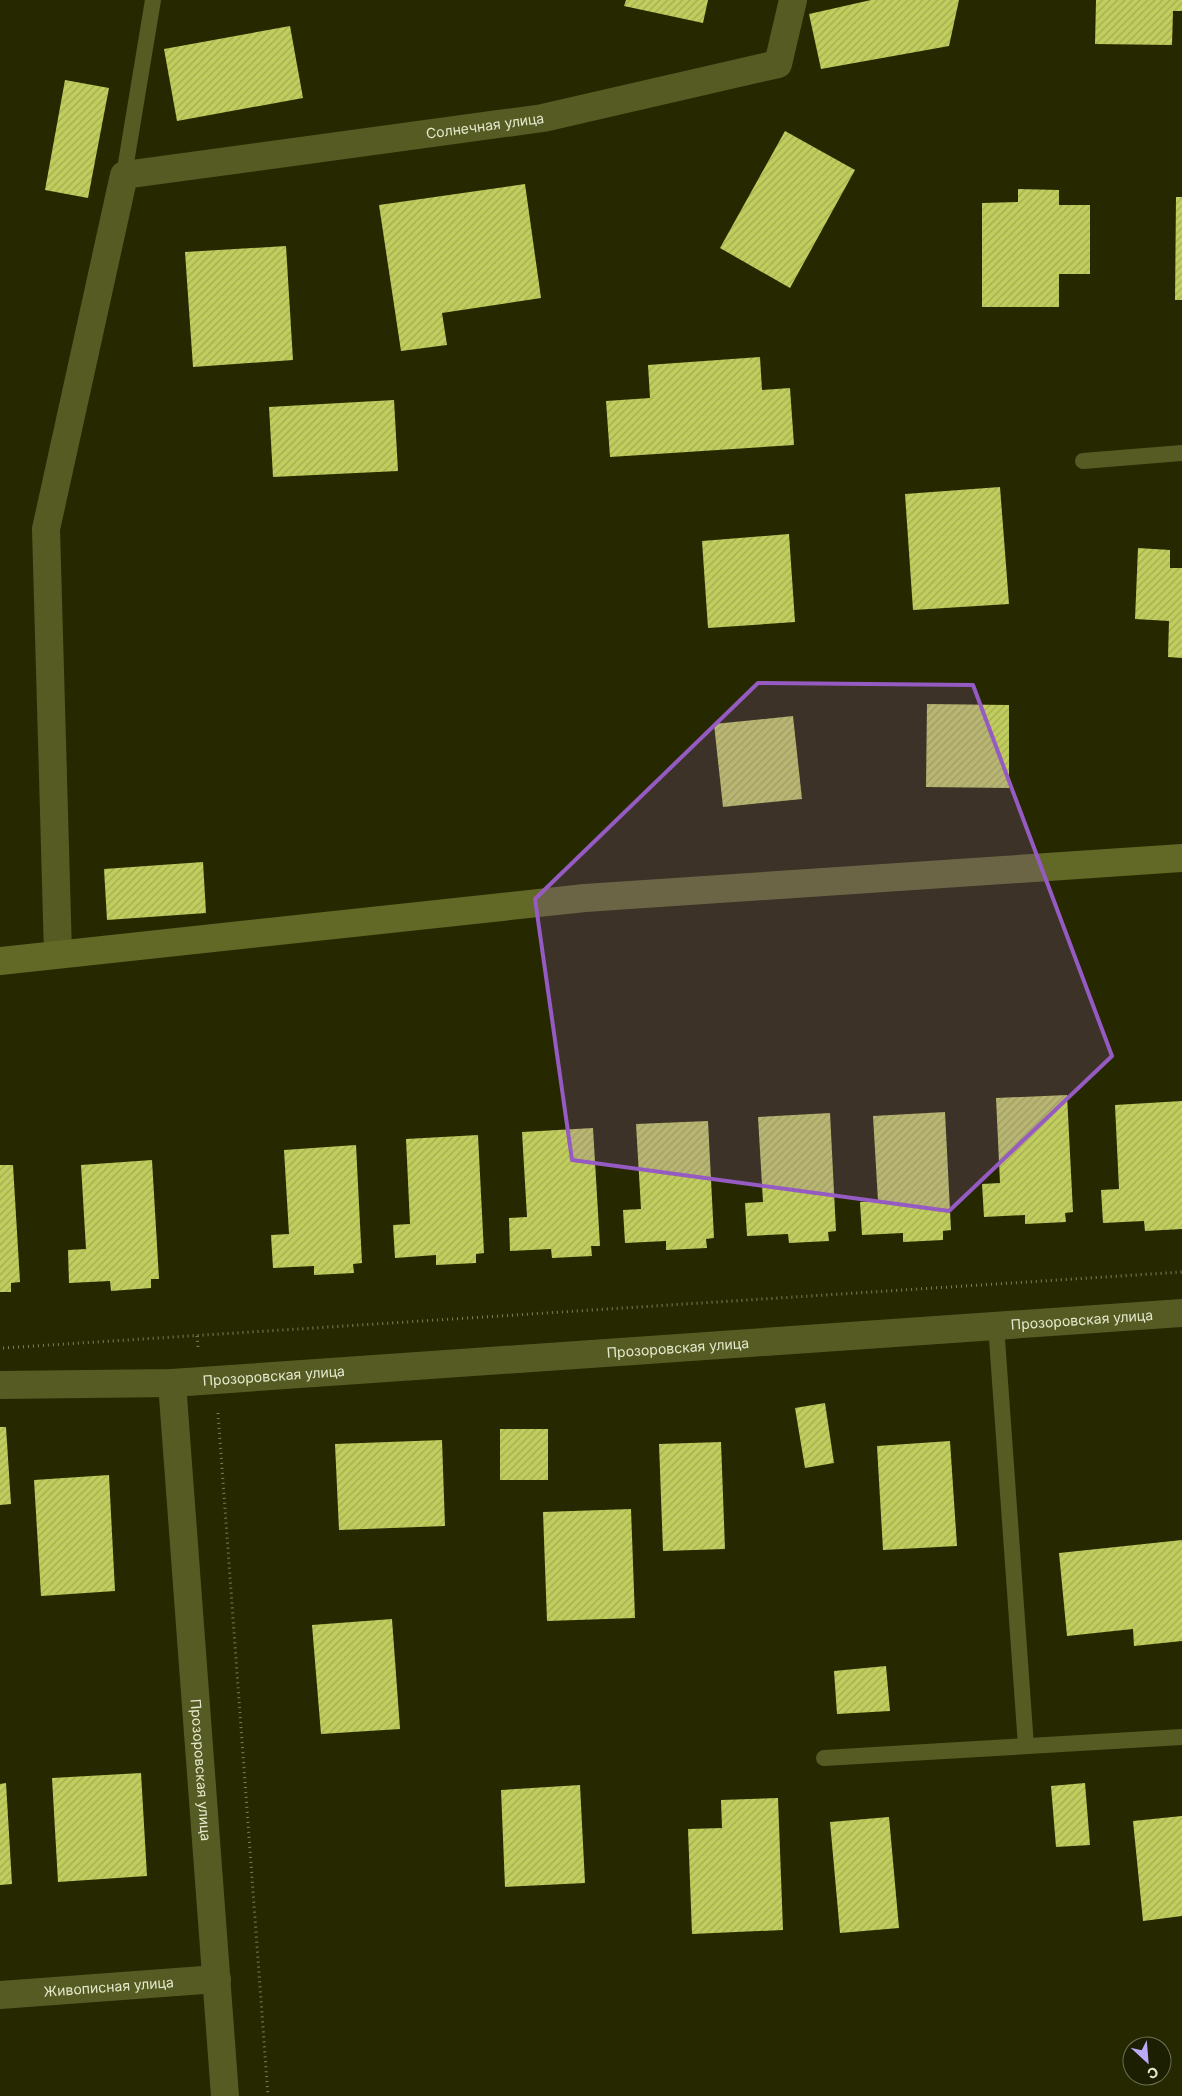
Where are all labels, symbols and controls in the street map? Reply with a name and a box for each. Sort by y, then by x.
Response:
street label: Солнечная улица [425,109,545,142]
street label: Прозоровская улица [1010,1306,1154,1333]
street label: Прозоровская улица [606,1334,749,1361]
street label: Прозоровская улица [202,1362,345,1389]
street label: Прозоровская улица [187,1698,215,1842]
street label: Живописная улица [43,1973,174,2000]
north arrow [1122,2036,1172,2086]
text: С [1145,2063,1161,2083]

